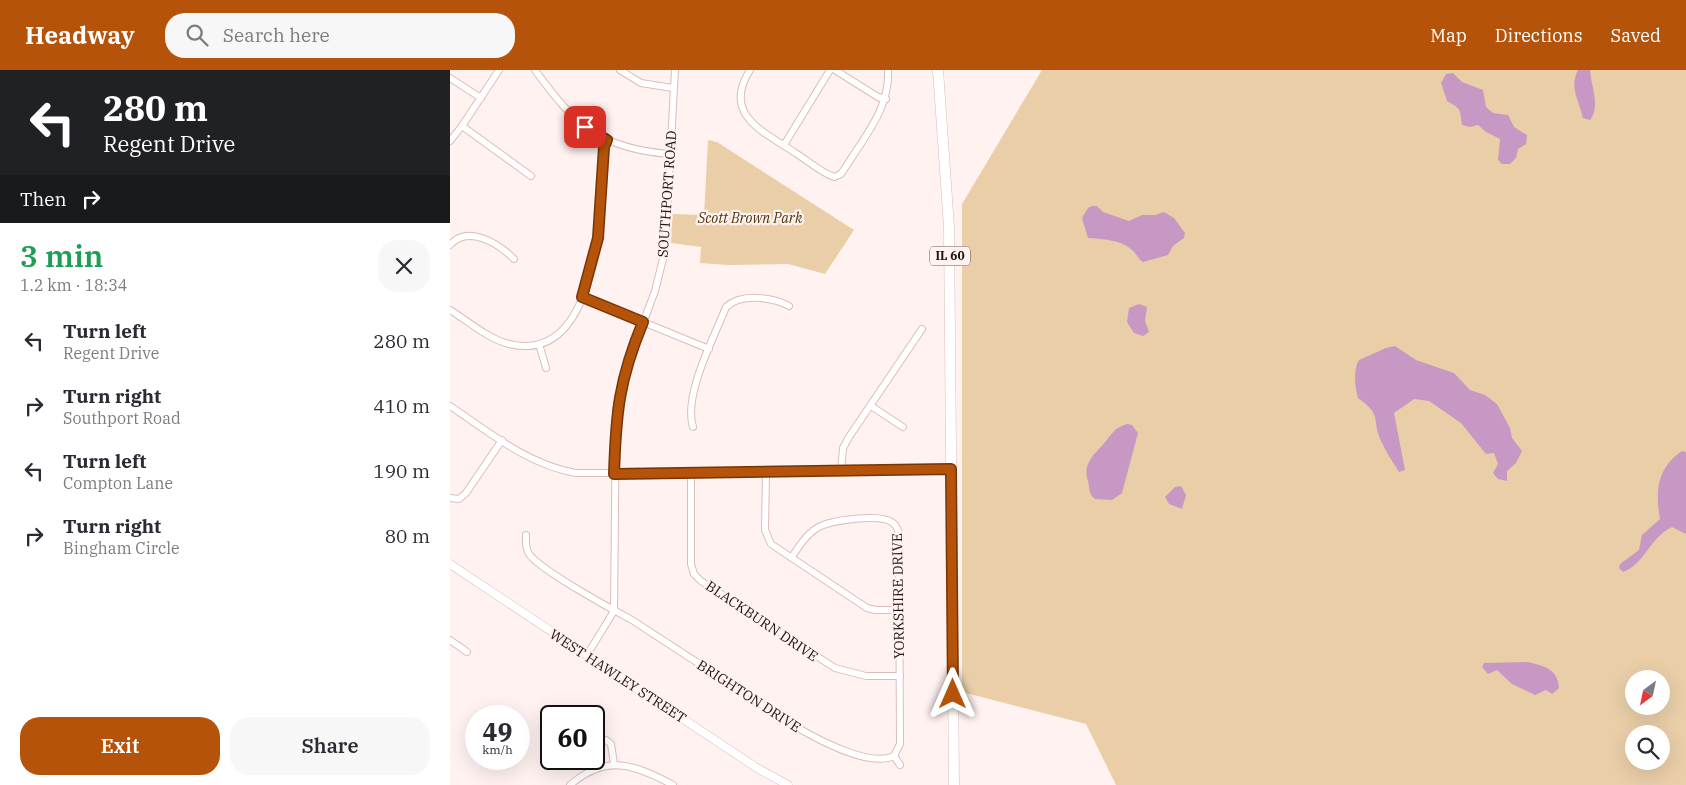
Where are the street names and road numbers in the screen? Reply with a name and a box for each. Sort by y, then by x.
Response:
street label: SOUTHPORT ROAD [654,130,680,258]
road number: IL 60 [930,247,970,266]
street label: YORKSHIRE DRIVE [888,533,908,659]
street label: BLACKBURN DRIVE [702,577,822,665]
street label: WEST HAWLEY STREET [546,625,690,727]
street label: BRIGHTON DRIVE [694,656,804,736]

